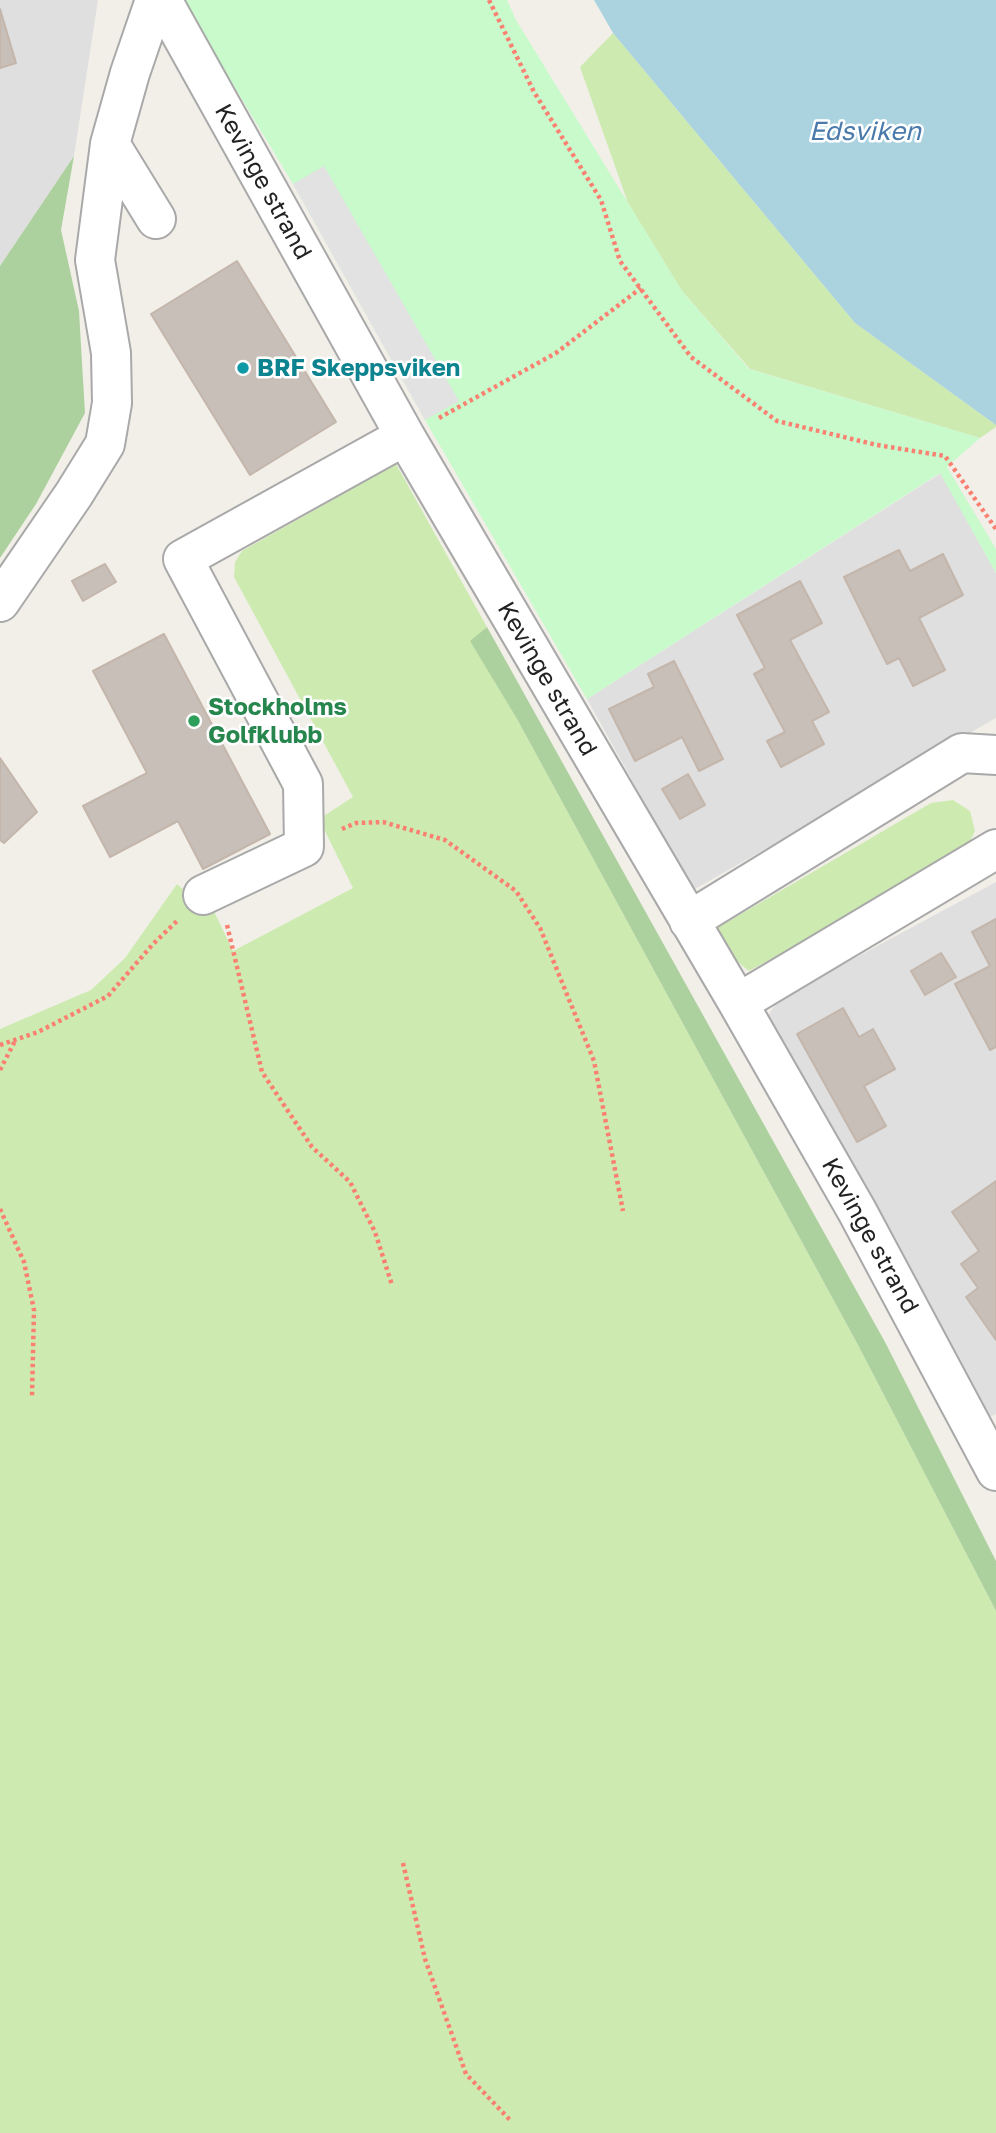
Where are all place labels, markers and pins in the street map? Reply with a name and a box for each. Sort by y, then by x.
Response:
place label: BRF Skeppsviken [257,354,460,382]
marker: BRF Skeppsviken [235,360,251,376]
place label: Stockholms Golfklubb [208,693,347,749]
marker: Stockholms Golfklubb [186,713,202,729]

